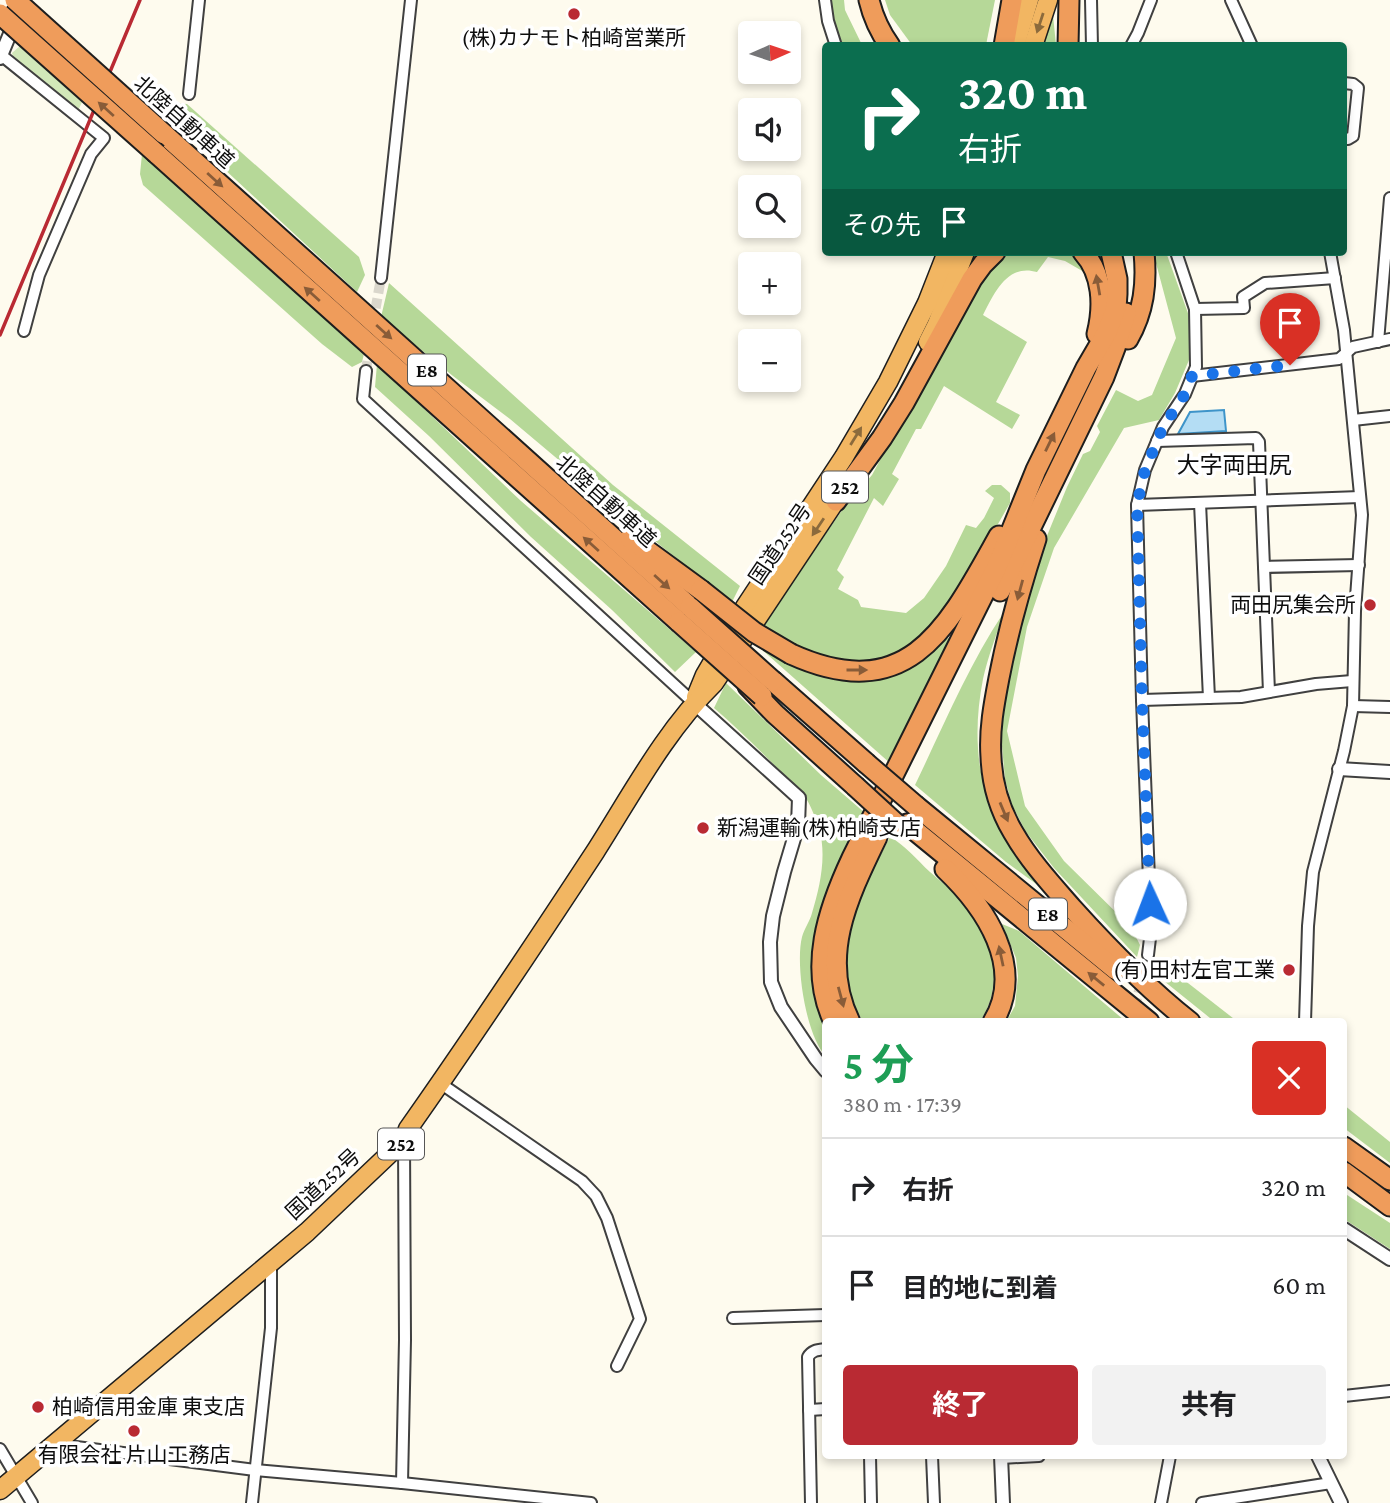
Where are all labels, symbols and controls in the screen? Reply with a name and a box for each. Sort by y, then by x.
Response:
marker: (株)カナモト柏崎営業所 [566,6,582,22]
one-way arrow [1034,12,1045,33]
north arrow [738,21,802,84]
map controls [738,21,801,392]
place label: (株)カナモト柏崎営業所 [462,26,686,50]
text: 320 m [958,65,1087,120]
icon: right [843,70,934,161]
street label: 北陸自動車道 [129,71,239,173]
button: sound [738,98,801,161]
one-way arrow [98,101,115,117]
text: 右折 [958,131,1022,167]
one-way arrow [206,172,224,188]
button: search [738,175,801,238]
icon: arrive [935,203,973,241]
text: その先 [843,211,921,240]
button: + [738,252,801,315]
one-way arrow [1093,274,1104,296]
one-way arrow [303,286,321,302]
pin [1260,293,1320,365]
icon: arrive [1271,304,1309,342]
one-way arrow [375,324,393,340]
button: − [738,329,801,392]
road number: E8 [408,354,446,386]
one-way arrow [850,427,863,446]
one-way arrow [1044,432,1055,452]
street label: 北陸自動車道 [551,450,661,552]
district label: 大字両田尻 [1177,452,1292,478]
road number: 252 [822,472,868,502]
street label: 国道252号 [744,499,816,589]
one-way arrow [812,518,825,537]
one-way arrow [582,536,600,552]
one-way arrow [654,574,671,589]
one-way arrow [1015,580,1025,601]
place label: 両田尻集会所 [1230,593,1356,617]
marker: 両田尻集会所 [1362,597,1378,613]
one-way arrow [846,664,868,676]
one-way arrow [999,802,1010,823]
place label: 新潟運輸(株)柏崎支店 [717,816,921,840]
marker: 新潟運輸(株)柏崎支店 [695,820,711,836]
position arrow [1113,867,1187,941]
road number: E8 [1029,898,1067,930]
one-way arrow [996,945,1007,967]
place label: (有)田村左官工業 [1113,958,1275,982]
marker: (有)田村左官工業 [1281,962,1297,978]
one-way arrow [1087,971,1105,986]
one-way arrow [836,986,847,1008]
text: 5 分 [843,1041,914,1088]
button: close [1252,1041,1326,1115]
text: 380 m · 17:39 [843,1091,962,1117]
road number: 252 [378,1128,424,1160]
street label: 国道252号 [281,1144,365,1224]
icon: right [843,1168,881,1206]
text: 320 m [1261,1173,1326,1202]
text: 右折 [902,1176,954,1205]
icon: arrive [843,1266,881,1304]
text: 60 m [1272,1271,1326,1300]
text: 目的地に到着 [902,1274,1058,1303]
button: 終了 [843,1365,1078,1445]
button: 共有 [1092,1365,1326,1445]
place label: 柏崎信用金庫 東支店 [52,1395,245,1419]
marker: 柏崎信用金庫 東支店 [30,1399,46,1415]
marker: 有限会社 片山工務店 [126,1423,142,1439]
place label: 有限会社 片山工務店 [38,1443,230,1467]

